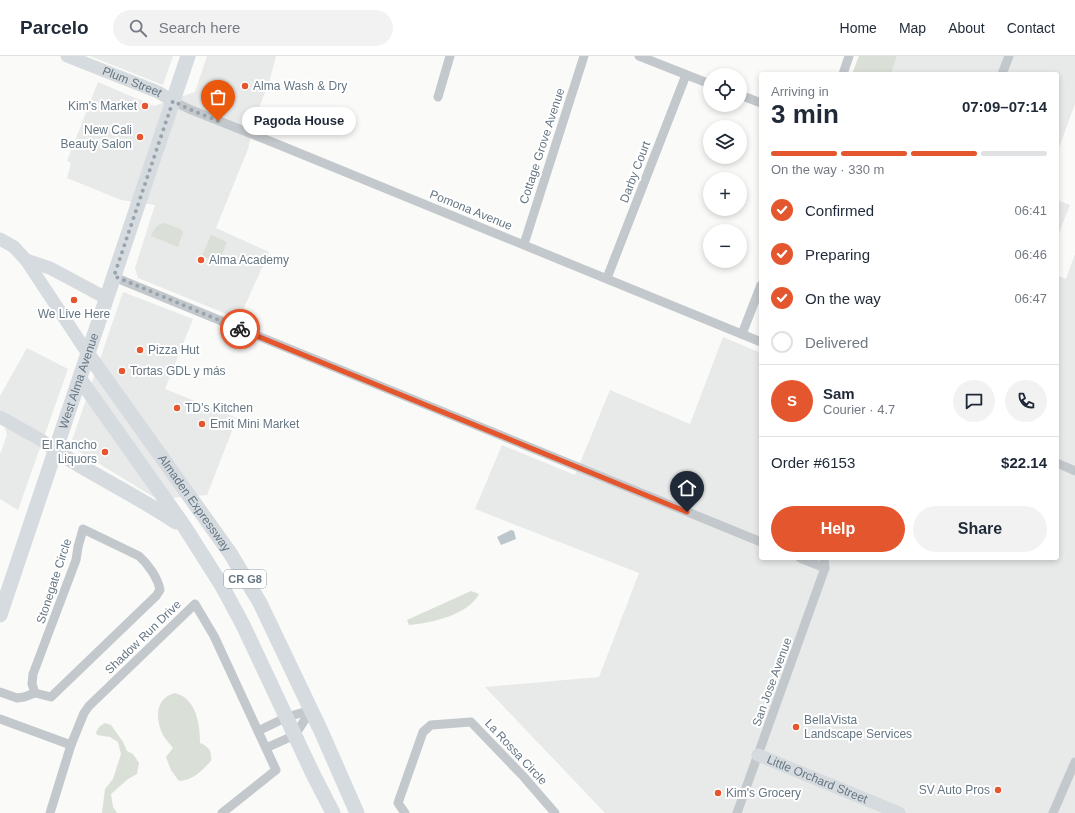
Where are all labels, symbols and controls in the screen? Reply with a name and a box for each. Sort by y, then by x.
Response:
search box [113,10,393,46]
text: Parcelo [20,17,89,38]
icon: search [127,17,149,39]
text: Search here [159,19,240,36]
text: Home [840,20,877,36]
text: Map [899,20,926,36]
text: About [948,20,985,36]
text: Contact [1007,20,1055,36]
street label: Plum Street [100,64,165,100]
map controls [703,68,747,268]
button: locate [703,68,747,112]
place label: Alma Wash & Dry [253,79,347,93]
pin [201,80,235,121]
marker: Alma Wash & Dry [240,81,250,91]
text: Arriving in [771,84,829,99]
icon: bag [207,86,229,108]
street label: Cottage Grove Avenue [517,86,567,206]
text: 07:09–07:14 [962,98,1047,115]
place label: Kim's Market [68,99,138,113]
text: 3 min [771,99,839,129]
marker: Kim's Market [140,101,150,111]
callout: Pagoda House [242,107,356,135]
text: Pagoda House [254,113,344,128]
button: layers [703,120,747,164]
place label: New Cali Beauty Salon [61,123,132,151]
marker: New Cali Beauty Salon [135,132,145,142]
street label: Darby Court [617,139,653,205]
text: On the way · 330 m [771,162,884,177]
button: + [703,172,747,216]
street label: Pomona Avenue [428,187,515,233]
icon: check [771,199,793,221]
text: Confirmed [805,202,874,219]
text: 06:41 [1014,203,1047,218]
button: − [703,224,747,268]
icon: check [771,243,793,265]
text: Preparing [805,246,870,263]
text: 06:46 [1014,247,1047,262]
place label: Alma Academy [209,253,289,267]
marker: Alma Academy [196,255,206,265]
icon: check [771,287,793,309]
text: On the way [805,290,881,307]
text: 06:47 [1014,291,1047,306]
marker: We Live Here [69,295,79,305]
place label: We Live Here [38,307,111,321]
courier [220,309,260,349]
icon: bike [229,318,251,340]
street label: West Alma Avenue [56,331,101,431]
text: Delivered [805,334,868,351]
place label: Pizza Hut [148,343,200,357]
marker: Pizza Hut [135,345,145,355]
place label: Tortas GDL y más [130,364,226,378]
marker: Tortas GDL y más [117,366,127,376]
button: chat [953,380,995,422]
button: phone [1005,380,1047,422]
text: Sam [823,385,855,402]
text: S [787,392,797,409]
place label: TD’s Kitchen [185,401,253,415]
text: Courier · 4.7 [823,402,895,417]
marker: TD’s Kitchen [172,403,182,413]
place label: Emit Mini Market [210,417,300,431]
marker: Emit Mini Market [197,419,207,429]
place label: El Rancho Liquors [42,438,97,466]
marker: El Rancho Liquors [100,447,110,457]
street label: Almaden Expressway [155,452,234,554]
text: Order #6153 [771,454,855,471]
text: $22.14 [1001,454,1047,471]
pin [670,471,704,512]
icon: home [676,477,698,499]
button: Help [771,506,905,552]
button: Share [913,506,1047,552]
street label: Stonegate Circle [34,536,74,625]
road number: CR G8 [224,570,266,588]
street label: Shadow Run Drive [102,597,184,677]
street label: San Jose Avenue [749,636,795,728]
place label: BellaVista Landscape Services [804,713,912,741]
street label: La Rossa Circle [482,716,550,788]
marker: BellaVista Landscape Services [791,722,801,732]
street label: Little Orchard Street [765,752,870,807]
place label: SV Auto Pros [919,783,990,797]
marker: SV Auto Pros [993,785,1003,795]
place label: Kim's Grocery [726,786,801,800]
marker: Kim's Grocery [713,788,723,798]

